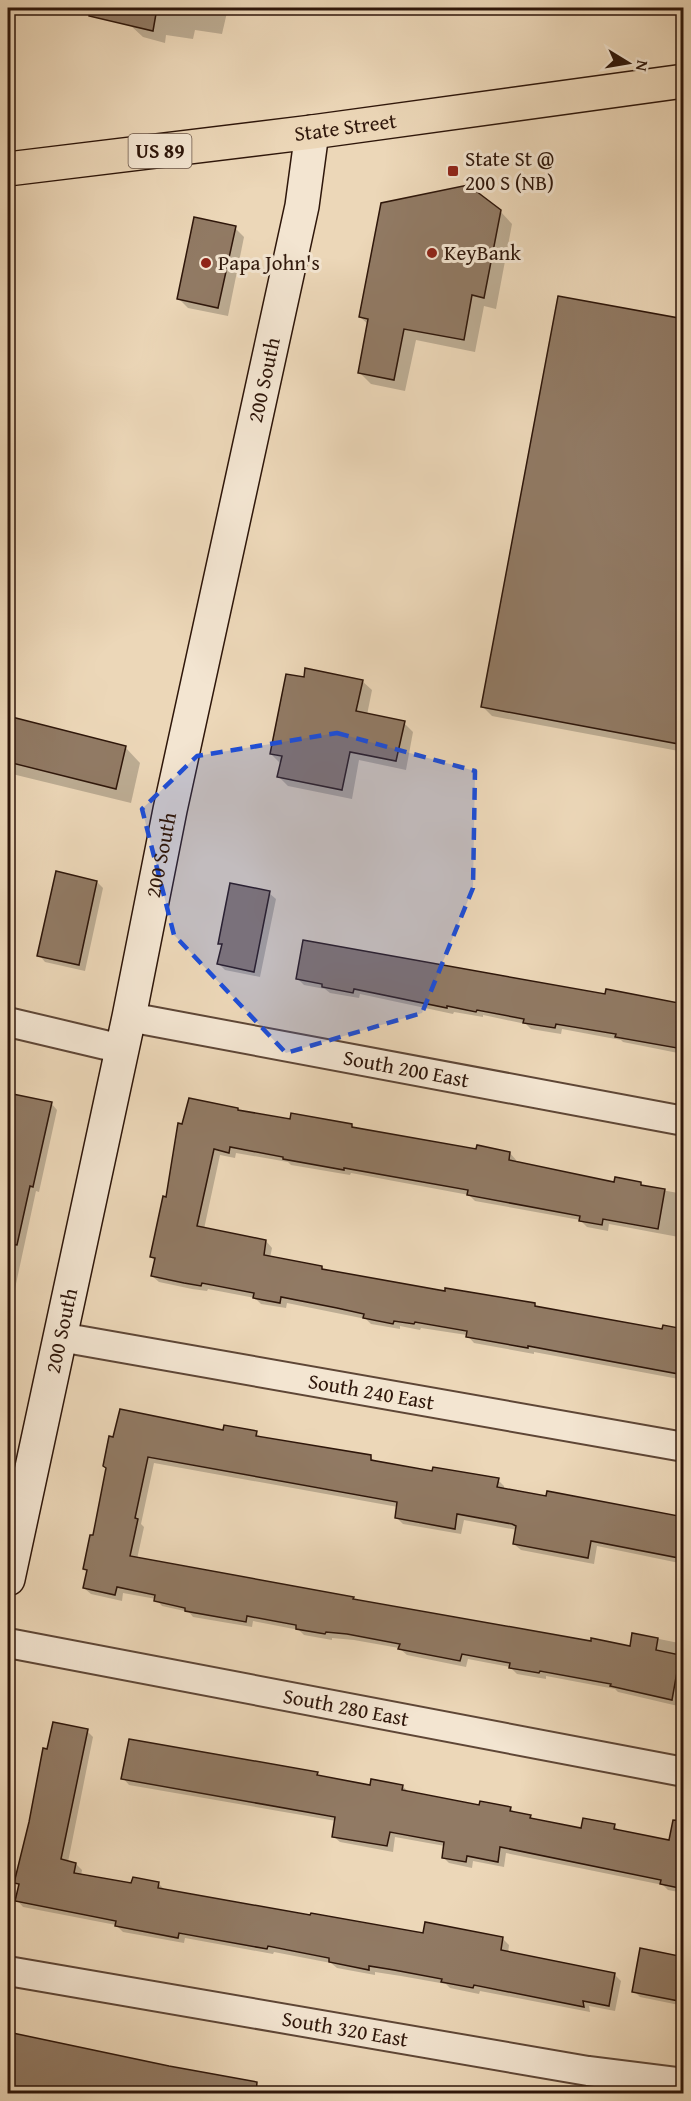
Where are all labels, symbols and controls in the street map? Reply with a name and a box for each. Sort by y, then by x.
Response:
north arrow [598,33,658,93]
text: N [630,58,656,74]
street label: State Street [293,105,399,149]
road number: US 89 [128,134,192,168]
place label: State St @ 200 S (NB) [465,143,554,198]
marker: State St @ 200 S (NB) [446,164,460,178]
place label: KeyBank [444,237,521,268]
marker: KeyBank [425,246,439,260]
place label: Papa John's [218,247,320,278]
marker: Papa John's [199,256,213,270]
street label: 200 South [239,334,288,426]
street label: 200 South [137,809,184,900]
street label: South 200 East [341,1041,472,1096]
street label: 200 South [37,1285,85,1376]
street label: South 240 East [306,1365,437,1418]
street label: South 280 East [280,1680,412,1734]
street label: South 320 East [280,2003,411,2055]

